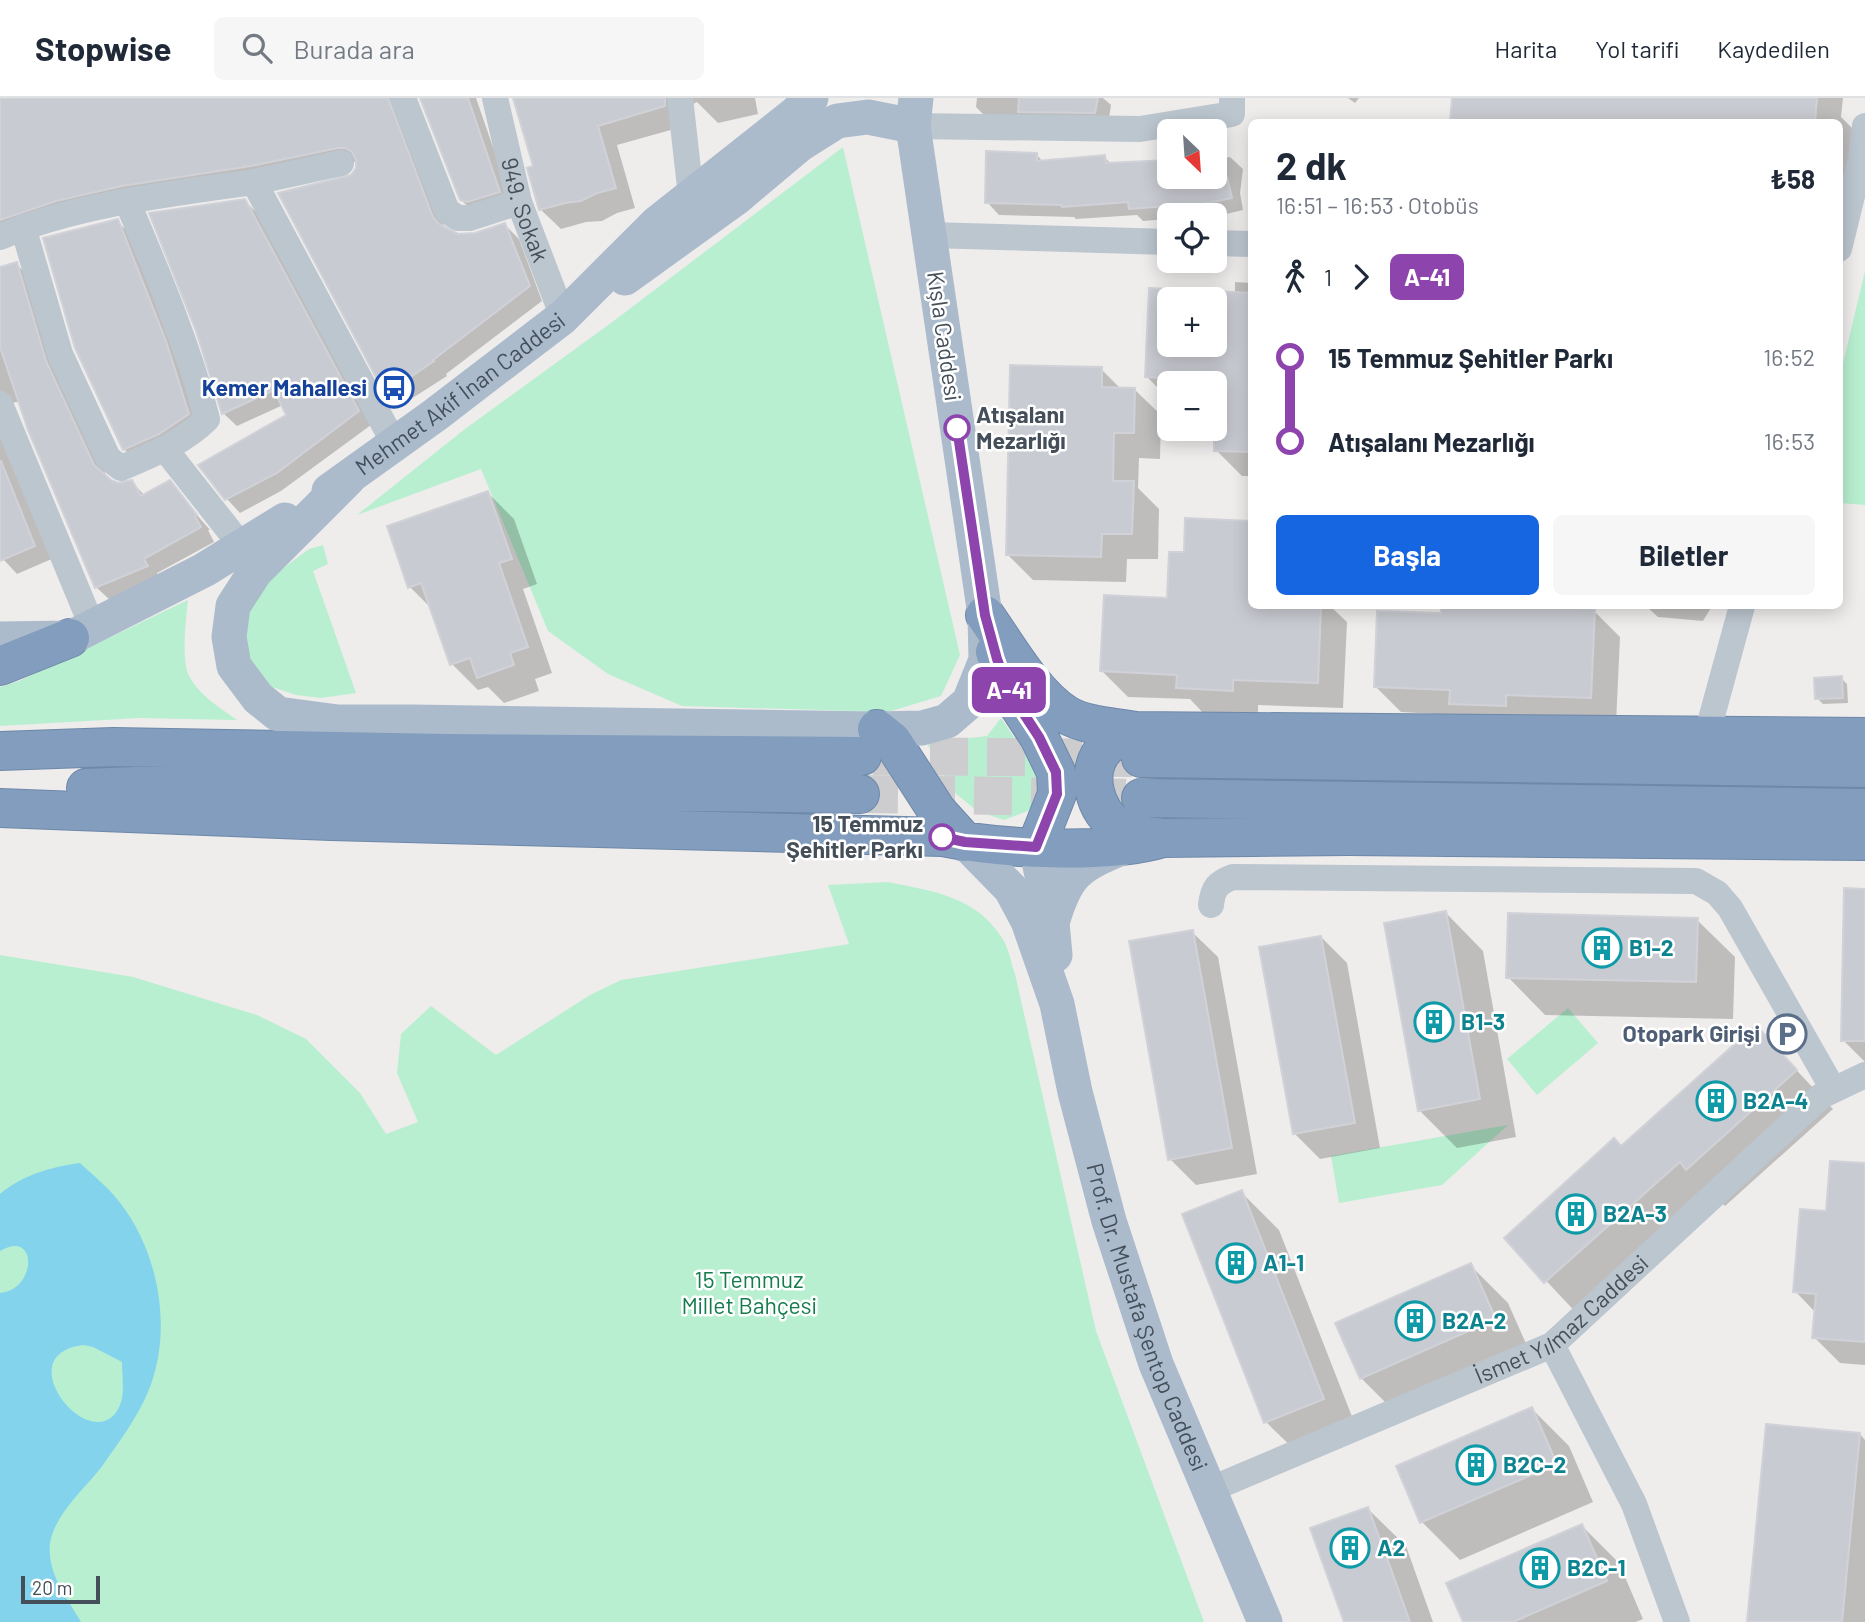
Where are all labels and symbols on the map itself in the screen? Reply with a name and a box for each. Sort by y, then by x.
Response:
north arrow [1157,119,1227,189]
street label: 949. Sokak [496,155,556,266]
street label: Kışla Caddesi [922,269,968,402]
street label: Mehmet Akif İnan Caddesi [349,306,570,481]
bus stop icon: Kemer Mahallesi [373,367,415,409]
place label: Kemer Mahallesi [202,373,367,401]
place label: Atışalanı Mezarlığı [976,400,1066,454]
marker: Atışalanı Mezarlığı [944,415,970,441]
line badge: A-41 [960,667,1058,713]
place label: 15 Temmuz Şehitler Parkı [786,809,923,863]
marker: 15 Temmuz Şehitler Parkı [929,824,955,850]
building icon: B1-2 [1581,927,1623,969]
place label: B1-2 [1629,933,1674,961]
building icon: B1-3 [1413,1001,1455,1043]
place label: B1-3 [1461,1007,1505,1035]
parking icon: Otopark Girişi [1766,1013,1808,1055]
place label: Otopark Girişi [1623,1019,1760,1047]
building icon: B2A-4 [1695,1080,1737,1122]
place label: B2A-4 [1743,1086,1809,1114]
street label: Prof. Dr. Mustafa Şentop Caddesi [1081,1160,1214,1474]
building icon: B2A-3 [1555,1193,1597,1235]
place label: B2A-3 [1603,1199,1667,1227]
building icon: A1-1 [1215,1242,1257,1284]
place label: A1-1 [1263,1248,1304,1276]
street label: İsmet Yılmaz Caddesi [1470,1248,1653,1389]
park label: 15 Temmuz Millet Bahçesi [681,1265,817,1319]
building icon: B2A-2 [1394,1300,1436,1342]
place label: B2A-2 [1442,1306,1506,1334]
building icon: B2C-2 [1455,1444,1497,1486]
place label: B2C-2 [1503,1450,1566,1478]
building icon: A2 [1329,1527,1371,1569]
place label: A2 [1377,1533,1405,1561]
building icon: B2C-1 [1519,1547,1561,1589]
place label: B2C-1 [1567,1553,1626,1581]
scale bar [21,1573,100,1605]

